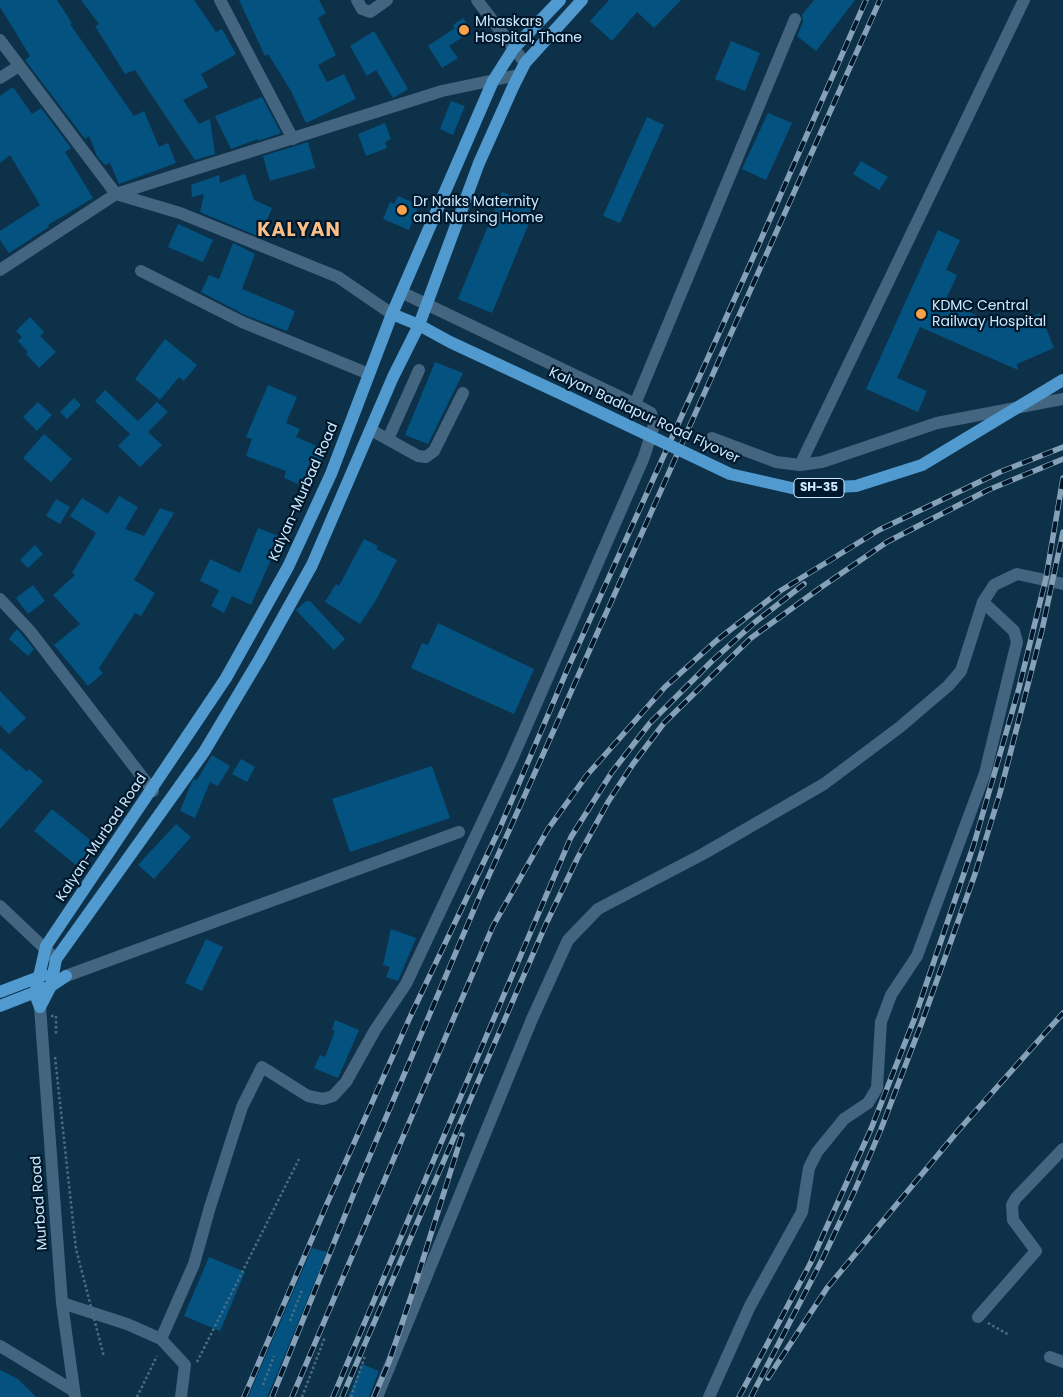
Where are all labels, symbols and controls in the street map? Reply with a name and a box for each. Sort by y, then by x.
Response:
place label: Mhaskars Hospital, Thane [475,14,582,46]
marker: Mhaskars Hospital, Thane [457,23,471,37]
place label: Dr Naiks Maternity and Nursing Home [413,194,543,226]
marker: Dr Naiks Maternity and Nursing Home [395,203,409,217]
district label: KALYAN [257,220,341,242]
place label: KDMC Central Railway Hospital [932,298,1046,331]
marker: KDMC Central Railway Hospital [914,307,928,321]
street label: Kalyan Badlapur Road Flyover [546,364,742,468]
street label: Kalyan-Murbad Road [266,420,342,564]
road number: SH-35 [794,478,844,498]
street label: Kalyan-Murbad Road [53,771,151,905]
street label: Murbad Road [28,1155,52,1251]

